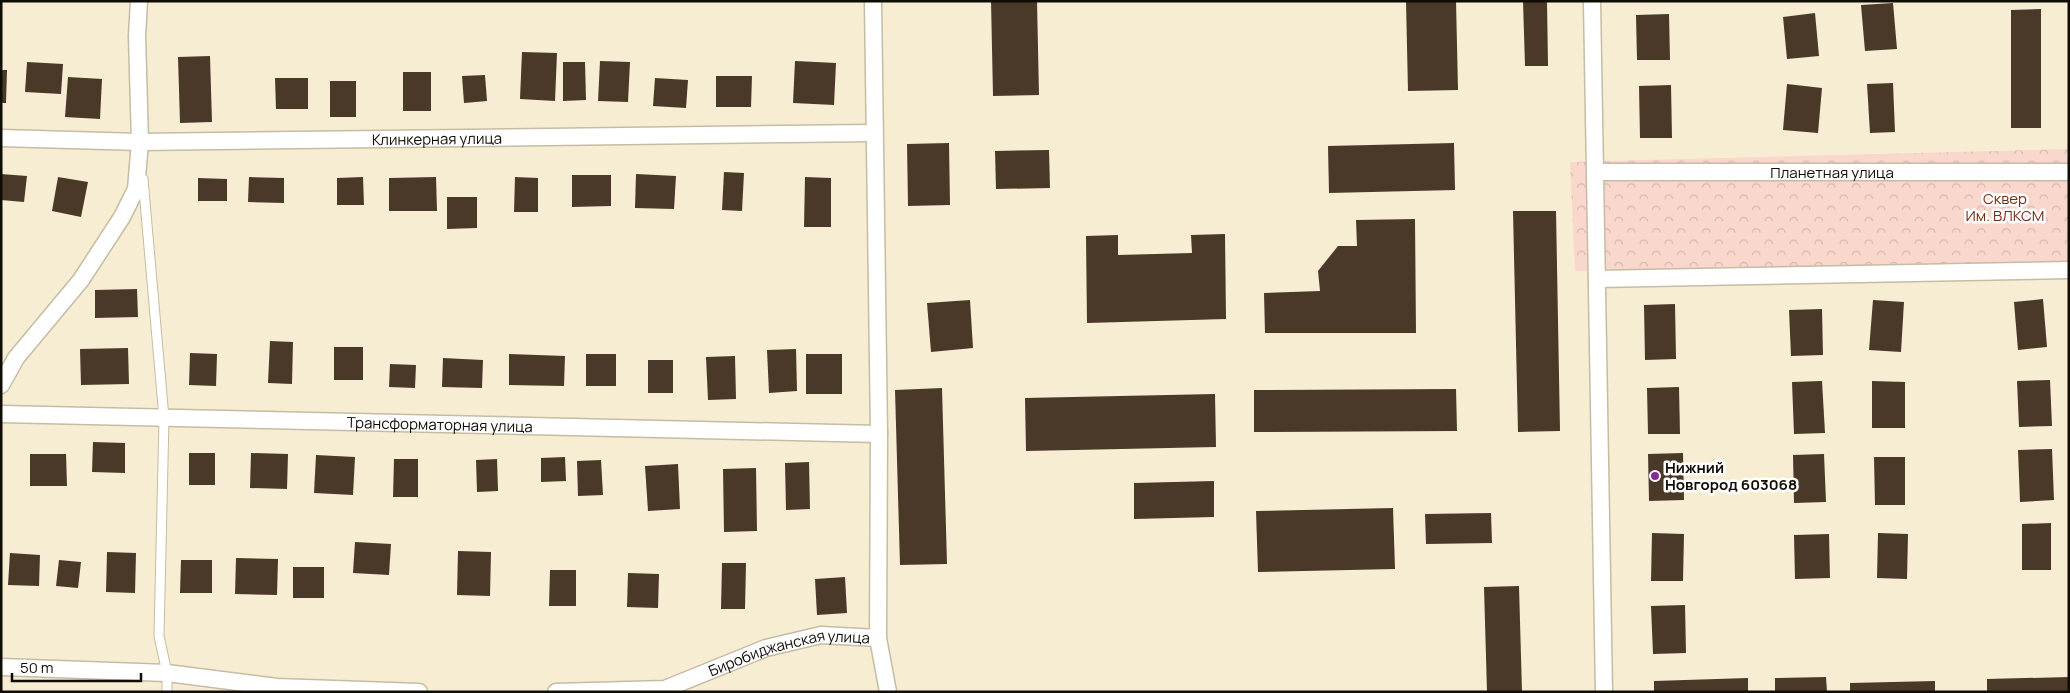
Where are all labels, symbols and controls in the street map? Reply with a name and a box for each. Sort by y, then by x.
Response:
street label: Клинкерная улица [372,127,502,150]
street label: Планетная улица [1770,162,1894,183]
park label: Сквер Им. ВЛКСМ [1966,188,2044,226]
street label: Трансформаторная улица [347,411,533,437]
place label: Нижний Новгород 603068 [1665,457,1797,495]
marker: Нижний Новгород 603068 [1649,470,1661,482]
street label: Биробиджанская улица [705,624,870,681]
scale bar [12,650,141,682]
text: 50 m [20,657,54,678]

